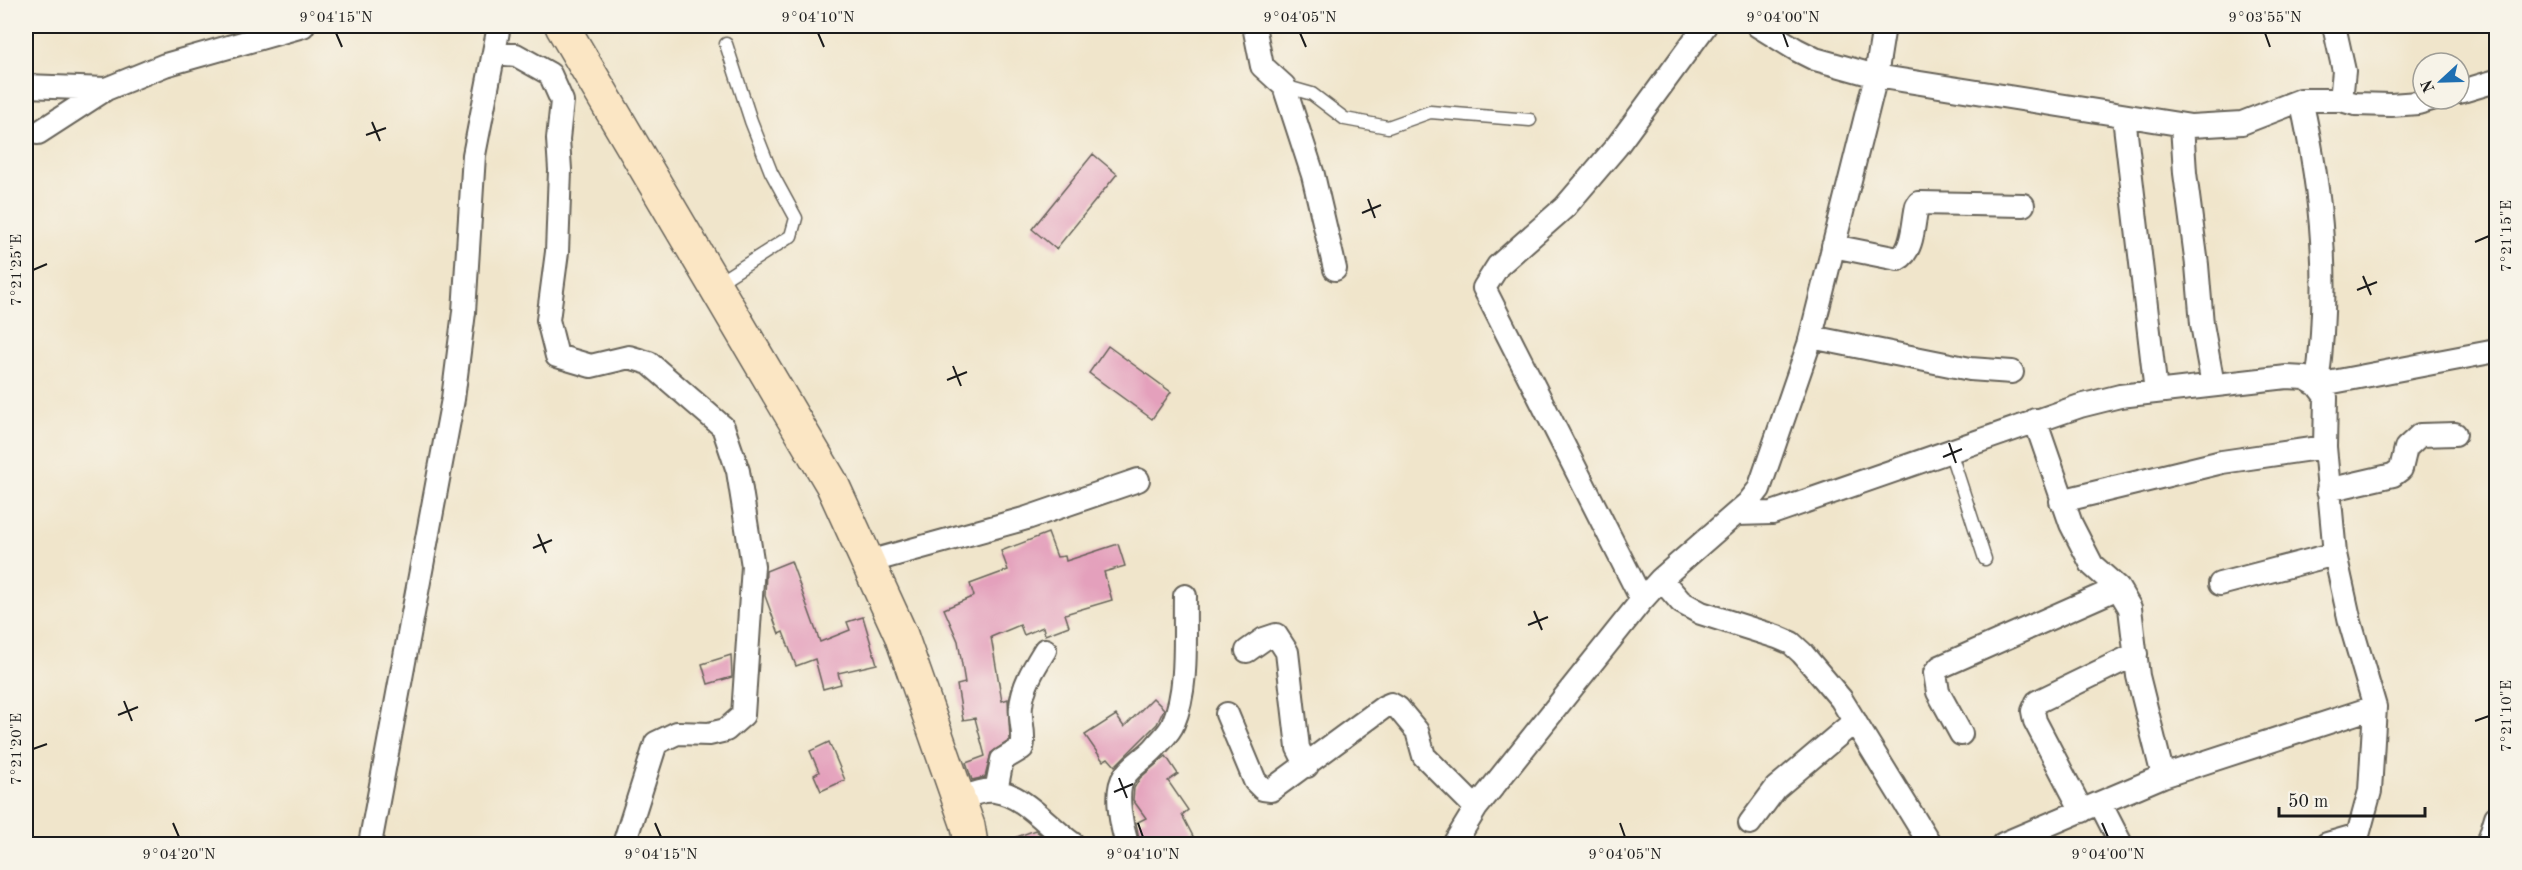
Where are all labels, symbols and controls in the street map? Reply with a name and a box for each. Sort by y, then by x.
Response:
text: 9°04'15"N [299,11,373,26]
text: 9°04'10"N [781,11,855,26]
text: 9°04'05"N [1263,11,1337,26]
text: 9°04'00"N [1746,11,1820,26]
text: 9°03'55"N [2228,11,2302,26]
north arrow [2411,51,2471,111]
text: N [2419,76,2439,95]
text: 7°21'15"E [2500,200,2515,272]
text: 7°21'25"E [10,234,25,306]
text: 7°21'10"E [2500,680,2515,752]
text: 7°21'20"E [10,713,25,785]
scale bar [2279,780,2424,818]
text: 50 m [2288,793,2328,811]
text: 9°04'20"N [142,848,216,863]
text: 9°04'15"N [624,848,698,863]
text: 9°04'10"N [1106,848,1180,863]
text: 9°04'05"N [1588,848,1662,863]
text: 9°04'00"N [2071,848,2145,863]

